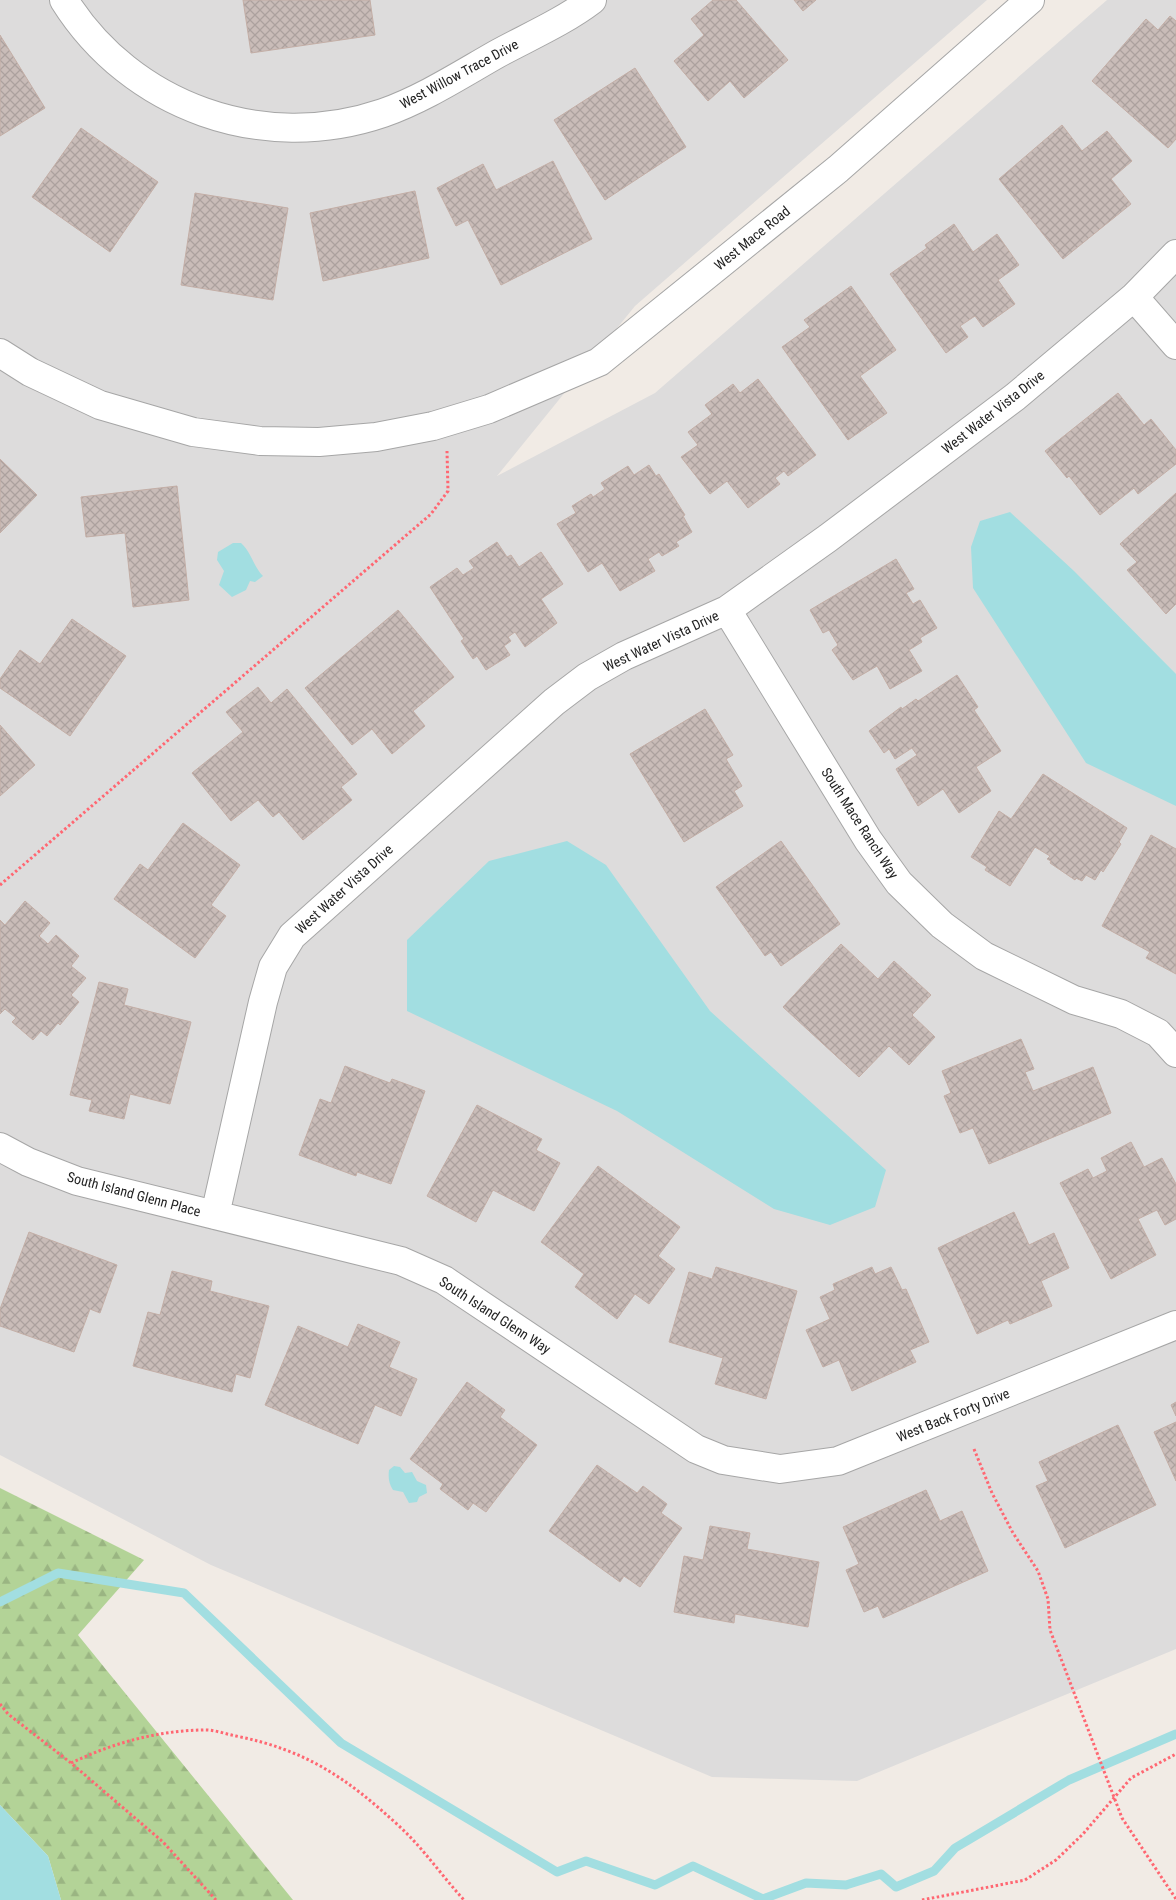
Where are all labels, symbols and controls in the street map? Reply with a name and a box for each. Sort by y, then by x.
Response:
street label: West Willow Trace Drive [397,36,521,112]
street label: West Mace Road [711,203,793,273]
street label: West Water Vista Drive [939,367,1048,457]
street label: West Water Vista Drive [601,607,722,675]
street label: South Mace Ranch Way [818,765,902,882]
street label: West Water Vista Drive [292,841,396,937]
street label: South Island Glenn Place [66,1168,203,1220]
street label: South Island Glenn Way [436,1273,554,1357]
street label: West Back Forty Drive [894,1385,1012,1445]

